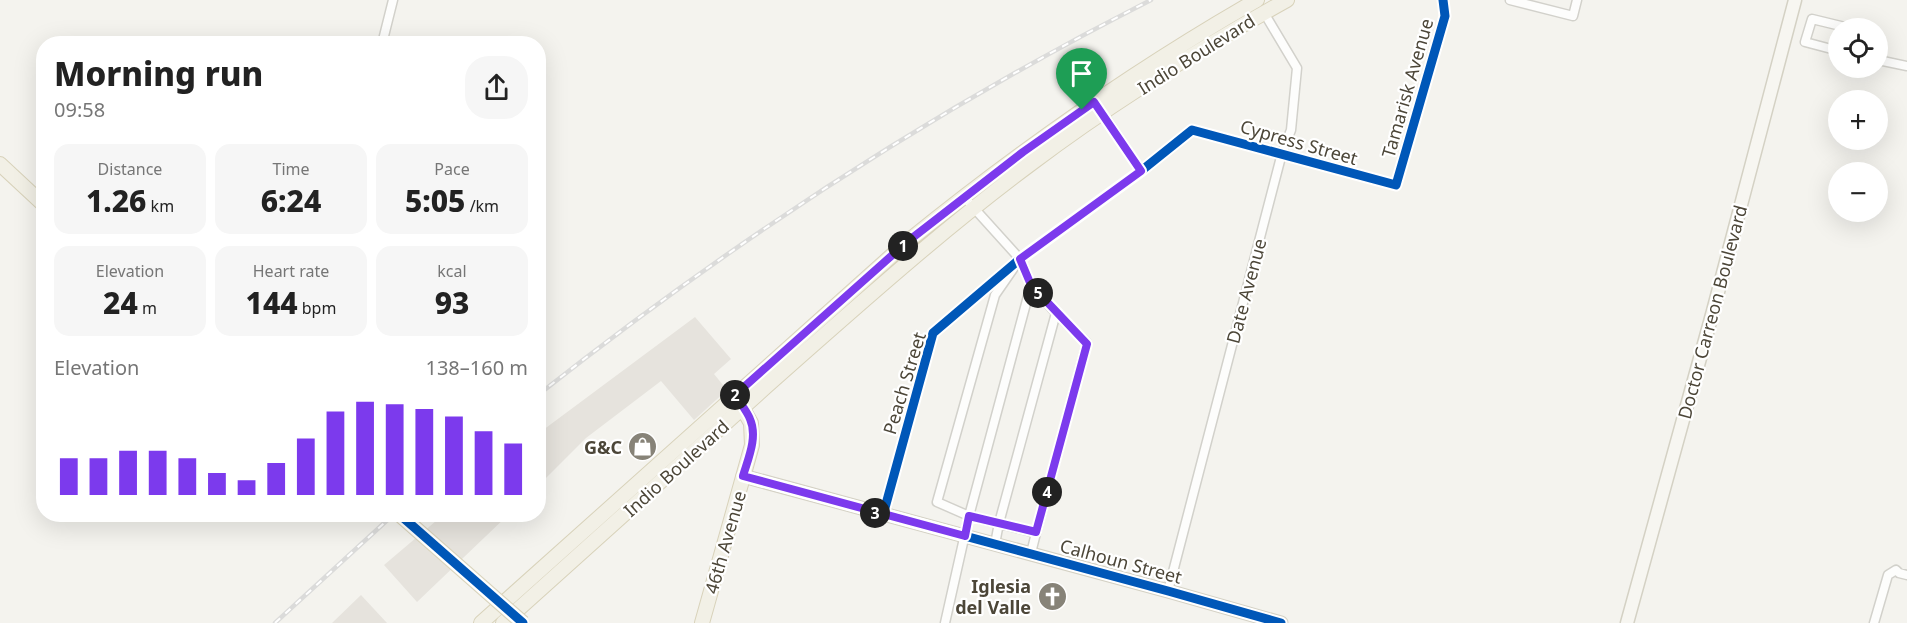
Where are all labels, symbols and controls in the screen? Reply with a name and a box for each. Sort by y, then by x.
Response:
street label: Indio Boulevard [1133,8,1259,100]
street label: Tamarisk Avenue [1376,16,1438,160]
map controls [1828,18,1888,222]
button: locate [1828,18,1888,78]
pin [1056,48,1107,110]
text: Morning run [54,51,263,96]
button: share [465,56,528,119]
icon: arrive [1065,57,1098,90]
button: + [1828,90,1888,150]
text: 09:58 [54,96,105,123]
street label: Cypress Street [1238,114,1361,170]
text: Distance [98,158,162,180]
text: Time [272,158,310,180]
text: Pace [434,158,470,180]
button: − [1828,162,1888,222]
text: 1.26 [86,180,146,221]
text: 6:24 [261,180,321,221]
text: 5:05 [405,180,465,221]
text: km [146,195,174,217]
text: /km [465,195,499,217]
street label: Doctor Carreon Boulevard [1672,202,1752,422]
pin: 1 [888,231,918,261]
text: 1 [898,235,908,257]
street label: Date Avenue [1220,236,1272,346]
text: Elevation [96,260,164,282]
text: Heart rate [253,260,329,282]
text: kcal [437,260,467,282]
pin: 5 [1023,278,1053,308]
text: 24 [103,282,138,323]
text: 144 [246,282,298,323]
text: 93 [435,282,469,323]
text: 5 [1033,282,1043,304]
text: m [138,297,157,319]
text: bpm [298,297,336,319]
street label: Peach Street [877,328,931,437]
text: Elevation [54,354,139,381]
text: 138–160 m [425,354,528,381]
pin: 2 [720,380,750,410]
text: 2 [730,384,740,406]
street label: Indio Boulevard [618,414,734,522]
shop icon: G&C [627,431,659,463]
place label: G&C [584,435,622,459]
pin: 4 [1032,477,1062,507]
text: 4 [1042,481,1052,503]
street label: 46th Avenue [699,488,751,596]
pin: 3 [860,498,890,528]
text: 3 [870,502,880,524]
street label: Calhoun Street [1057,533,1185,589]
place label: Iglesia del Valle [955,574,1031,619]
church icon: Iglesia del Valle [1036,580,1068,612]

